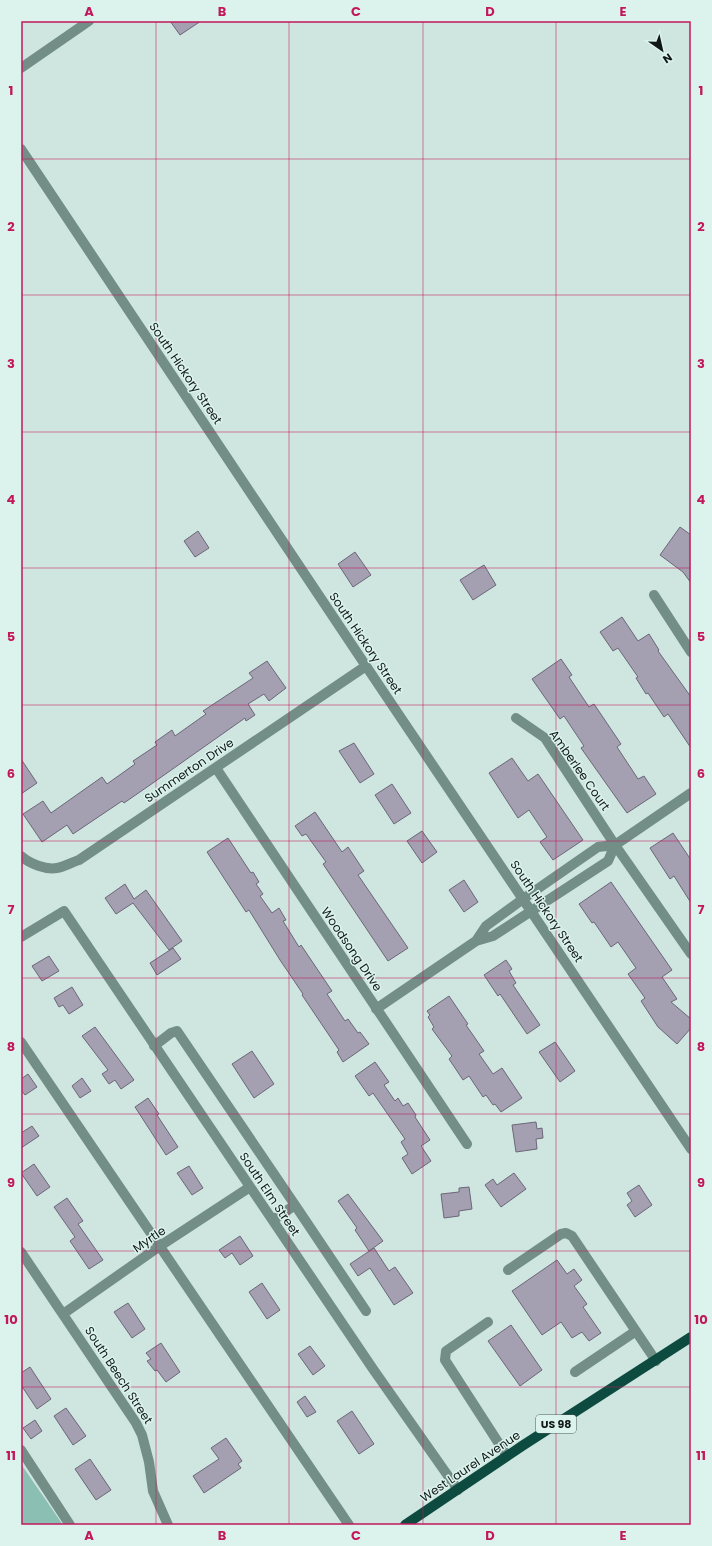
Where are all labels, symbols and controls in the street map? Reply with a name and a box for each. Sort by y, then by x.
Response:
text: A [84,2,94,21]
text: B [218,2,227,21]
text: C [351,2,361,21]
text: D [485,2,495,21]
text: E [619,2,627,21]
north arrow [642,30,682,70]
text: N [660,49,675,67]
text: 1 [9,81,13,100]
text: 1 [699,81,703,100]
text: 2 [7,217,15,236]
text: 2 [697,217,705,236]
street label: South Hickory Street [146,319,226,427]
text: 3 [7,354,15,373]
text: 3 [697,354,705,373]
text: 4 [7,490,16,509]
text: 4 [697,490,706,509]
street label: South Hickory Street [326,589,406,697]
text: 5 [7,627,15,646]
text: 5 [697,627,705,646]
street label: Amberlee Court [546,726,614,814]
street label: Summerton Drive [141,734,237,806]
text: 6 [7,764,15,783]
text: 6 [697,764,705,783]
street label: South Hickory Street [507,857,587,965]
text: 7 [8,900,15,919]
text: 7 [698,900,705,919]
street label: Woodsong Drive [317,904,387,994]
text: 8 [7,1037,15,1056]
text: 8 [697,1037,705,1056]
street label: South Elm Street [236,1149,304,1239]
text: 9 [7,1173,15,1192]
text: 9 [697,1173,705,1192]
street label: Myrtle [129,1222,169,1256]
text: 10 [4,1310,18,1329]
text: 10 [694,1310,708,1329]
street label: South Beech Street [81,1323,157,1427]
road number: US 98 [536,1415,576,1433]
street label: West Laurel Avenue [417,1426,523,1506]
text: 11 [6,1446,16,1465]
text: 11 [696,1446,706,1465]
text: A [84,1526,94,1545]
text: B [218,1526,227,1545]
text: C [351,1526,361,1545]
text: D [485,1526,495,1545]
text: E [619,1526,627,1545]

